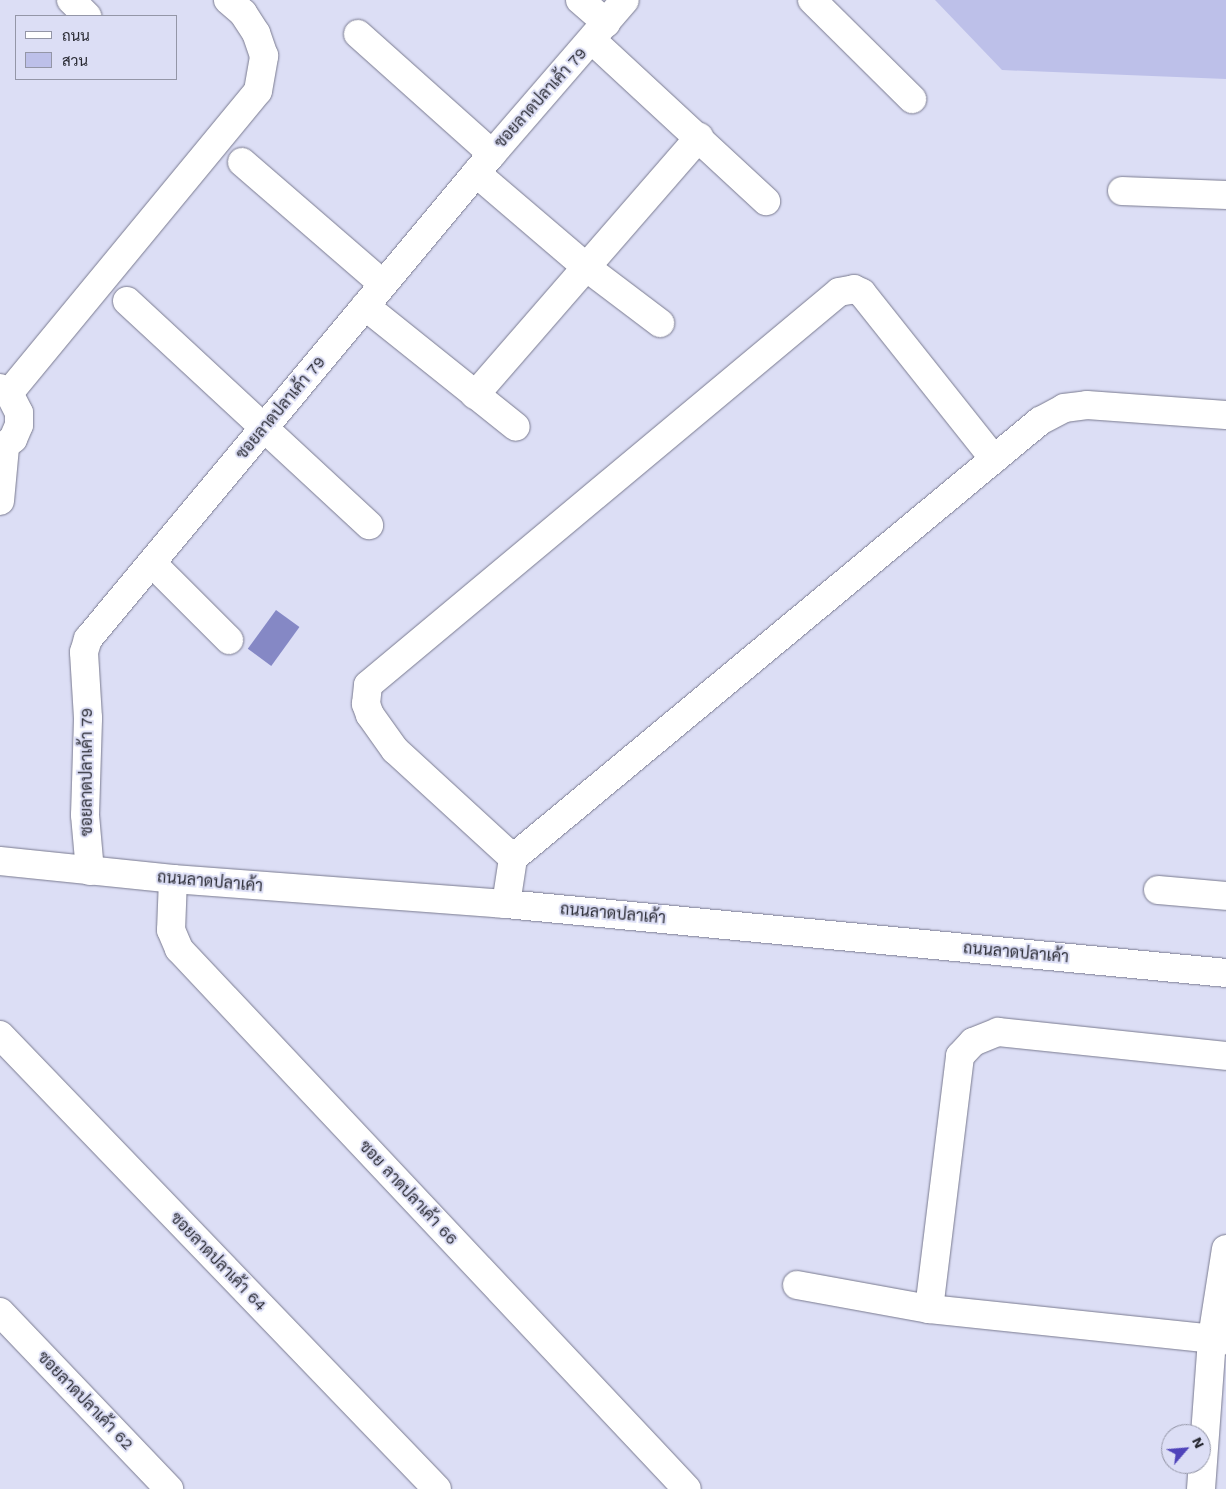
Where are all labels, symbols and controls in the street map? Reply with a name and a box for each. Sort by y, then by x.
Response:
legend [15,15,178,80]
text: ถนน [62,27,90,45]
street label: ซอยลาดปลาเค้า 79 [491,44,591,152]
text: สวน [62,52,88,70]
street label: ซอยลาดปลาเค้า 79 [232,352,330,464]
street label: ซอยลาดปลาเค้า 79 [77,707,97,837]
street label: ถนนลาดปลาเค้า [156,868,264,896]
street label: ถนนลาดปลาเค้า [559,900,667,928]
street label: ถนนลาดปลาเค้า [962,939,1070,967]
street label: ซอย ลาดปลาเค้า 66 [355,1137,461,1249]
street label: ซอยลาดปลาเค้า 64 [166,1209,270,1315]
street label: ซอยลาดปลาเค้า 62 [33,1348,137,1454]
north arrow [1161,1424,1211,1474]
text: N [1189,1434,1208,1451]

